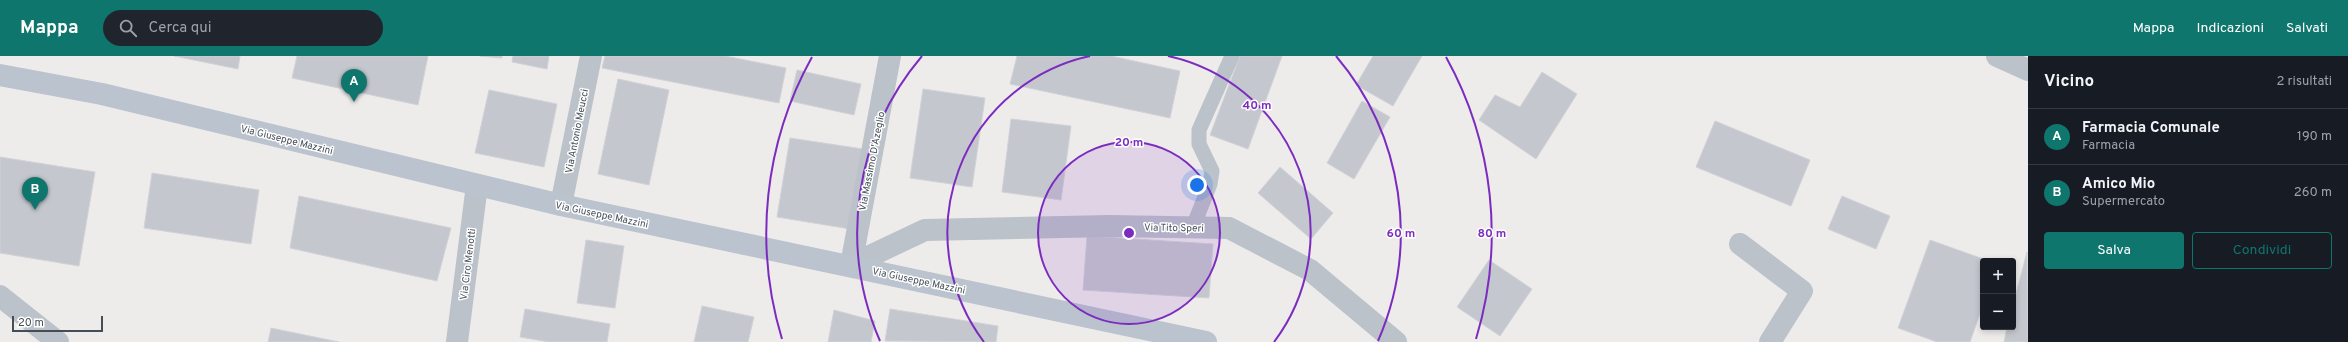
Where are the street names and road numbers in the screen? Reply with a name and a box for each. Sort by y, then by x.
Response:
street label: Via Antonio Meucci [563,88,592,174]
street label: Via Massimo D'Azeglio [856,110,889,212]
street label: Via Giuseppe Mazzini [239,123,334,158]
street label: Via Giuseppe Mazzini [554,199,649,232]
street label: Via Tito Speri [1144,221,1204,236]
street label: Via Ciro Menotti [458,228,479,301]
street label: Via Giuseppe Mazzini [871,265,966,298]

